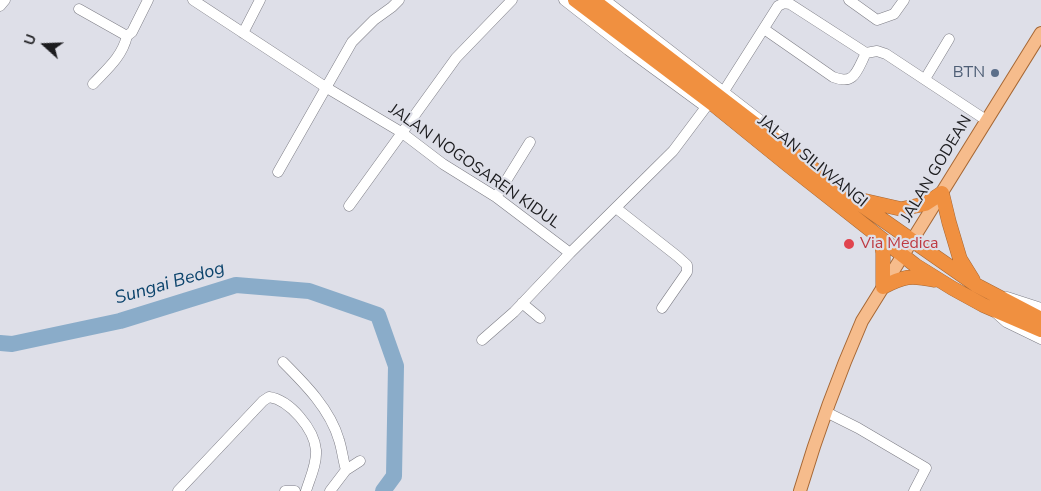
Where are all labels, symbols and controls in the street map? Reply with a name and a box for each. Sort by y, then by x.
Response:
north arrow [20,20,70,70]
text: U [20,32,41,48]
place label: BTN [953,63,985,83]
marker: BTN [989,67,1001,79]
street label: JALAN NOGOSAREN KIDUL [385,100,563,234]
street label: JALAN SILIWANGI [753,112,871,212]
street label: JALAN GODEAN [898,112,976,226]
place label: Via Medica [860,234,938,254]
marker: Via Medica [842,237,856,251]
water label: Sungai Bedog [113,258,227,310]

